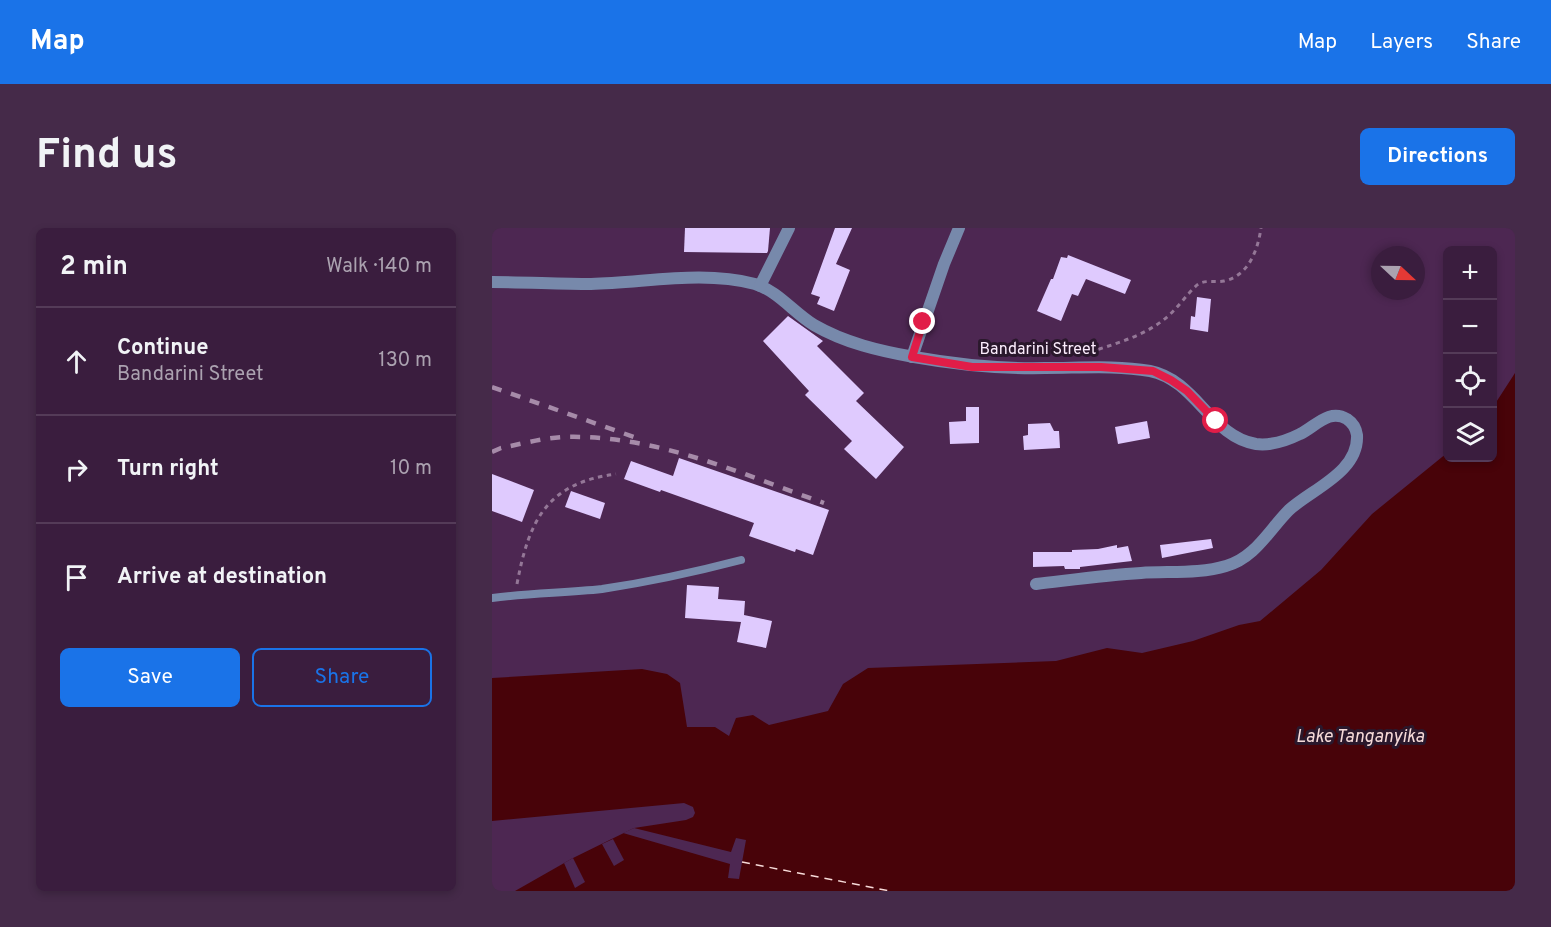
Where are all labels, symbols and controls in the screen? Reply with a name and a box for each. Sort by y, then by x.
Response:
text: Map [30,24,85,60]
text: Map [1298,29,1337,56]
text: Layers [1370,29,1433,56]
text: Share [1466,29,1521,56]
button: Directions [1360,128,1515,185]
text: Find us [36,130,177,183]
north arrow [1371,246,1425,300]
map controls [1443,246,1497,462]
button: + [1443,246,1497,300]
text: 2 min [60,251,128,284]
text: Walk · 140 m [326,254,432,280]
button: − [1443,300,1497,354]
route end [909,308,935,334]
text: Continue [117,335,208,362]
street label: Bandarini Street [979,340,1097,360]
icon: ahead [60,345,93,378]
text: 130 m [378,348,432,374]
button: locate [1443,354,1497,408]
text: Bandarini Street [117,362,264,388]
route start [1202,407,1228,433]
button: layers [1443,408,1497,462]
icon: right [60,453,93,486]
text: Turn right [117,456,219,483]
text: 10 m [390,456,432,482]
icon: arrive [60,561,93,594]
text: Arrive at destination [117,564,327,591]
button: Save [60,648,240,707]
button: Share [252,648,432,707]
water label: Lake Tanganyika [1296,726,1425,749]

